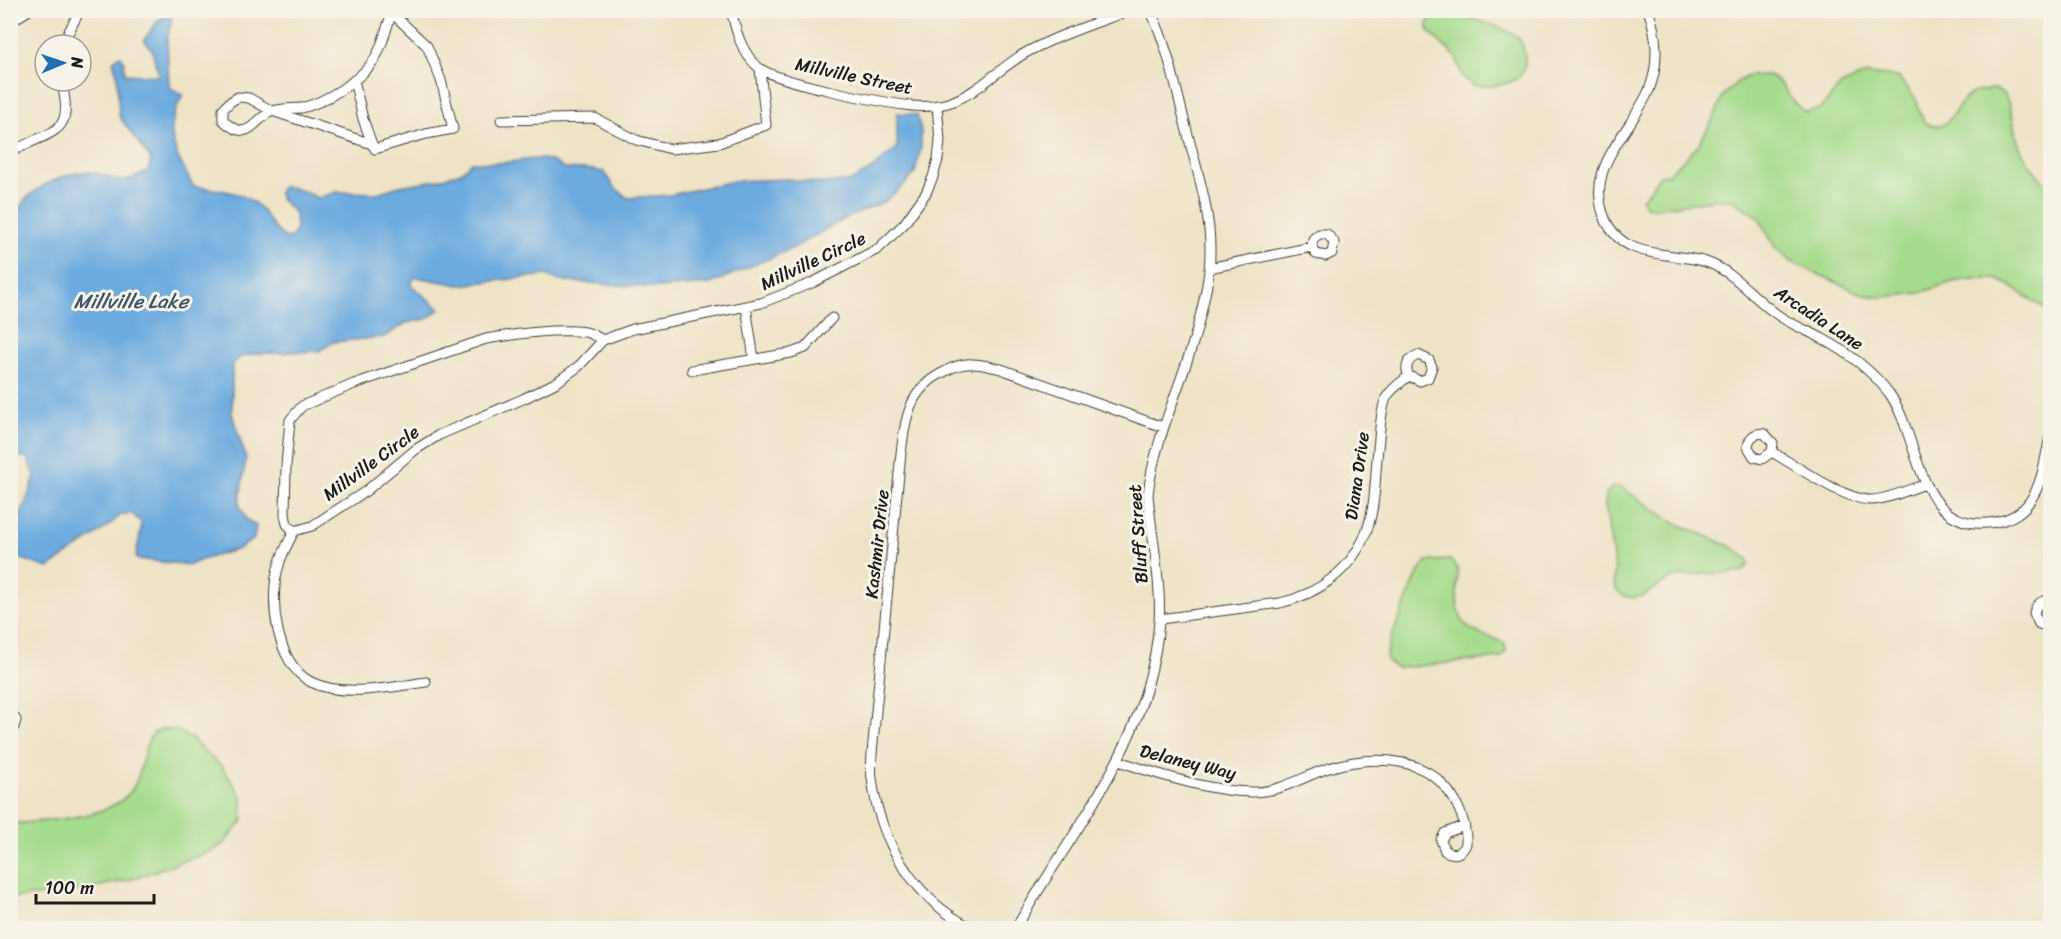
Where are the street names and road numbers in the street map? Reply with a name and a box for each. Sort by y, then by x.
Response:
street label: Millville Street [792,48,916,104]
street label: Millville Circle [755,222,871,300]
street label: Arcadia Lane [1767,276,1870,359]
street label: Millville Circle [316,417,426,509]
street label: Diana Drive [1335,430,1379,522]
street label: Bluff Street [1119,483,1157,585]
street label: Kashmir Drive [855,488,899,600]
street label: Delaney Way [1136,735,1240,790]

